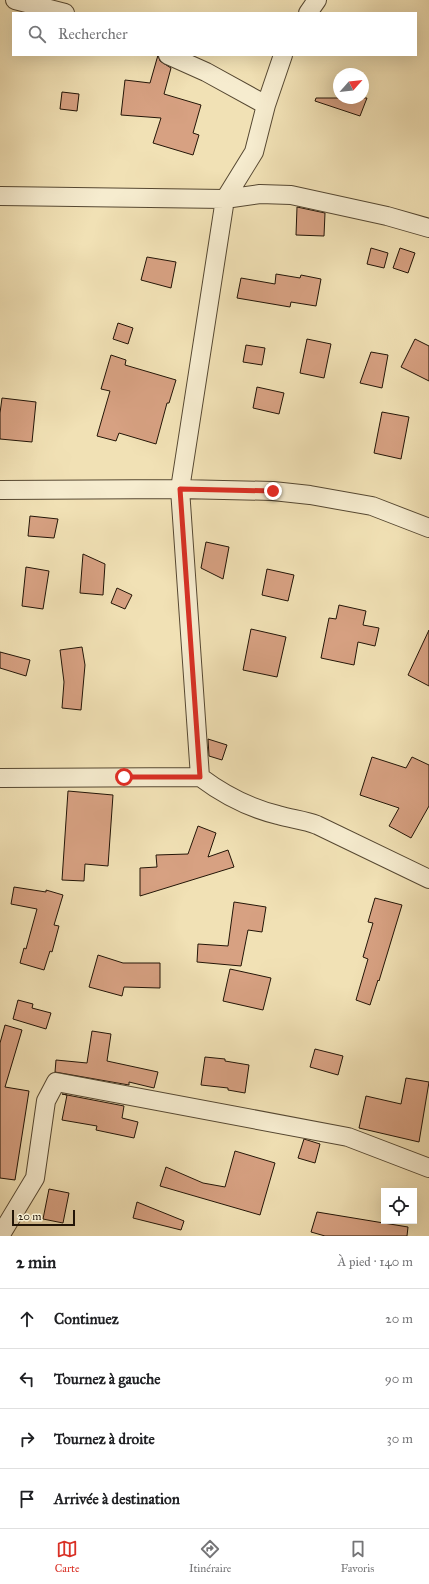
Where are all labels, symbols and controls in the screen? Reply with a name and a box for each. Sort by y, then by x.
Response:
search box [12,12,417,56]
icon: search [26,23,48,45]
text: Rechercher [58,25,128,43]
north arrow [333,68,369,104]
route end [264,482,282,500]
route start [115,768,133,786]
map controls [381,1188,417,1224]
button: locate [381,1188,417,1224]
scale bar [12,1208,75,1227]
text: 20 m [18,1210,41,1223]
text: 2 min [16,1252,56,1273]
text: À pied · 140 m [337,1254,413,1270]
icon: ahead [16,1308,38,1330]
text: Continuez [54,1310,119,1328]
text: 20 m [385,1311,413,1327]
icon: left [16,1368,38,1390]
text: Tournez à gauche [54,1370,161,1388]
text: 90 m [385,1371,413,1387]
icon: right [16,1428,38,1450]
text: Tournez à droite [54,1430,155,1448]
text: 30 m [387,1431,413,1447]
icon: arrive [16,1488,38,1510]
text: Arrivée à destination [54,1490,180,1508]
tab: Carte [55,1538,79,1575]
tab: Itinéraire [189,1538,231,1575]
tab: Favoris [341,1538,374,1575]

